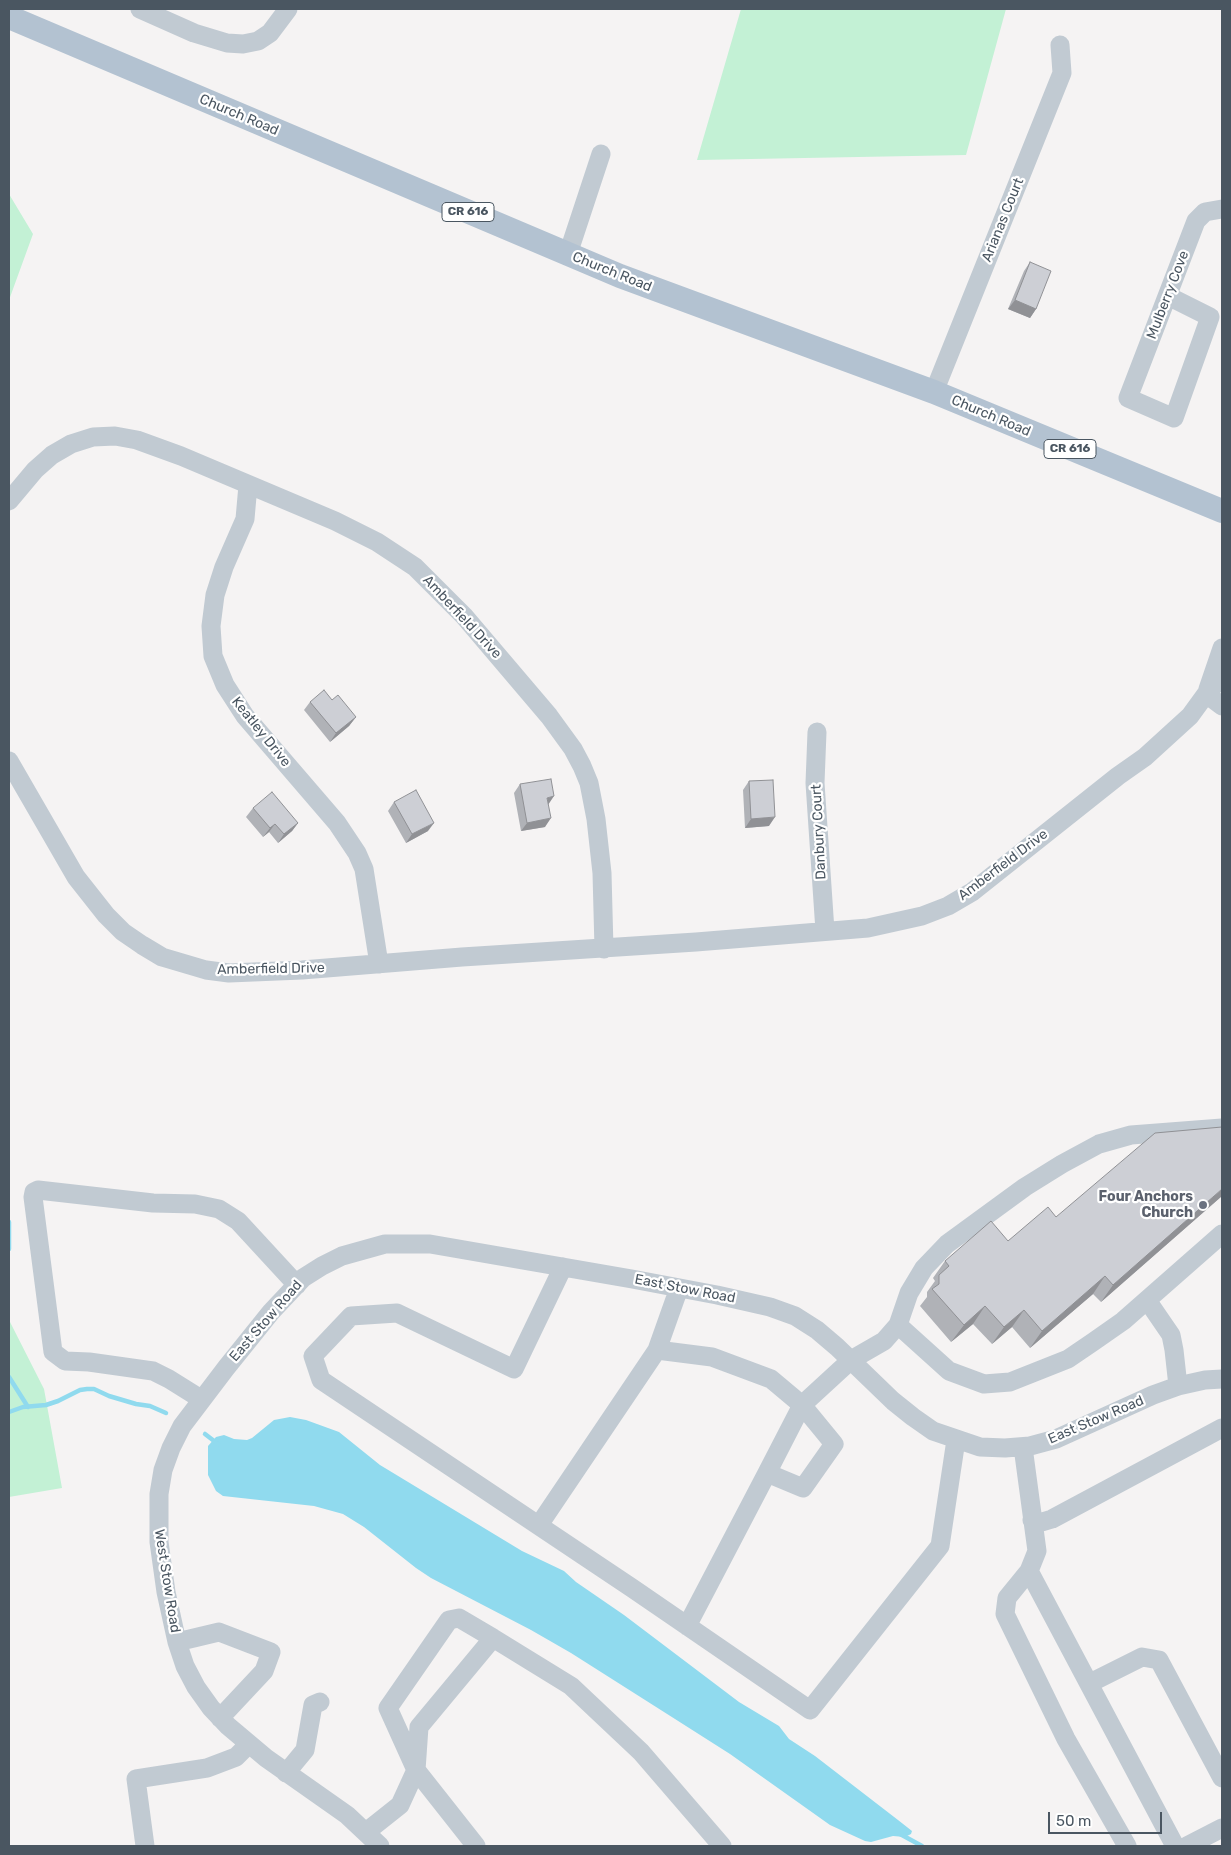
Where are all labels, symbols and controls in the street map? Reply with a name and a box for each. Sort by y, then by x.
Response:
street label: Church Road [197,91,281,139]
street label: Arianas Court [979,176,1027,264]
road number: CR 616 [442,202,494,222]
street label: Church Road [570,248,654,296]
street label: Mulberry Cove [1143,248,1193,342]
street label: Church Road [949,392,1033,440]
road number: CR 616 [1044,439,1096,458]
street label: Amberfield Drive [419,572,505,662]
street label: Keatley Drive [228,694,294,770]
street label: Danbury Court [808,784,830,880]
street label: Amberfield Drive [955,826,1051,904]
street label: Amberfield Drive [217,960,325,978]
place label: Four Anchors Church [1099,1189,1193,1222]
marker: Four Anchors Church [1197,1199,1209,1211]
street label: East Stow Road [633,1271,737,1307]
street label: East Stow Road [226,1277,306,1365]
street label: East Stow Road [1046,1392,1146,1448]
street label: West Stow Road [151,1528,183,1634]
scale bar [1051,1802,1165,1834]
text: 50 m [1056,1812,1091,1830]

